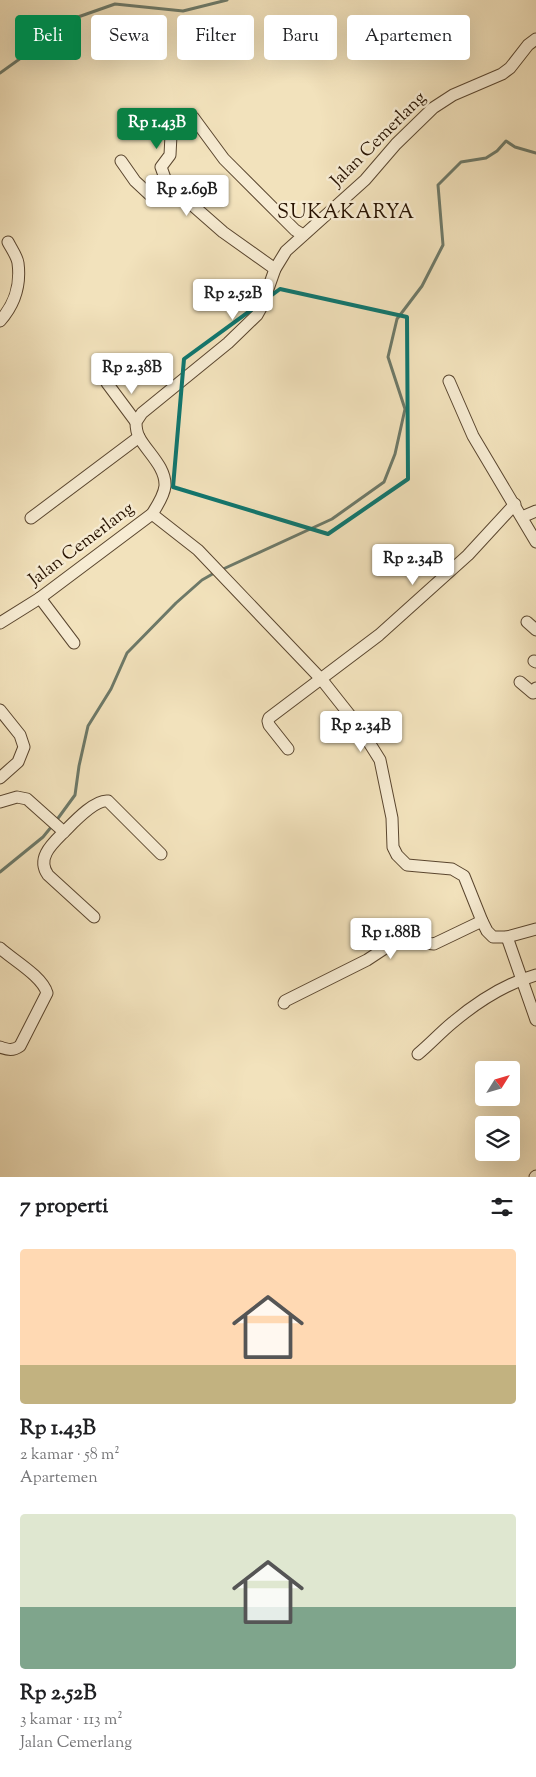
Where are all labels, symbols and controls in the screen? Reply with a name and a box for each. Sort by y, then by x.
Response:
chip: Beli [15,15,81,60]
chip: Sewa [91,15,167,60]
chip: Filter [177,15,254,60]
chip: Baru [264,15,337,60]
chip: Apartemen [347,15,470,60]
street label: Jalan Cemerlang [325,86,433,194]
pin: Rp 1.43B [105,108,209,150]
text: Rp 1.43B [128,112,186,135]
pin: Rp 2.69B [135,174,239,217]
text: Rp 2.69B [157,179,217,202]
district label: SUKAKARYA [277,199,415,228]
pin: Rp 2.52B [181,278,285,321]
text: Rp 2.52B [204,283,262,306]
pin: Rp 2.38B [80,352,184,395]
text: Rp 2.38B [102,357,162,380]
street label: Jalan Cemerlang [23,497,140,594]
pin: Rp 2.34B [361,544,465,586]
text: Rp 2.34B [383,548,443,571]
pin: Rp 2.34B [309,710,413,753]
text: Rp 2.34B [331,715,391,738]
pin: Rp 1.88B [339,918,443,960]
text: Rp 1.88B [361,922,421,945]
north arrow [475,1061,520,1106]
map controls [475,1061,520,1161]
button: layers [475,1116,520,1161]
text: 7 properti [20,1192,108,1222]
icon: filters [488,1193,516,1221]
icon: home [223,1282,313,1372]
text: Rp 1.43B [20,1414,96,1444]
text: 2 kamar · 58 m² [20,1444,120,1467]
text: Apartemen [20,1467,98,1490]
icon: home [223,1547,313,1637]
text: Rp 2.52B [20,1679,96,1709]
text: 3 kamar · 113 m² [20,1709,123,1732]
text: Jalan Cemerlang [20,1732,132,1755]

